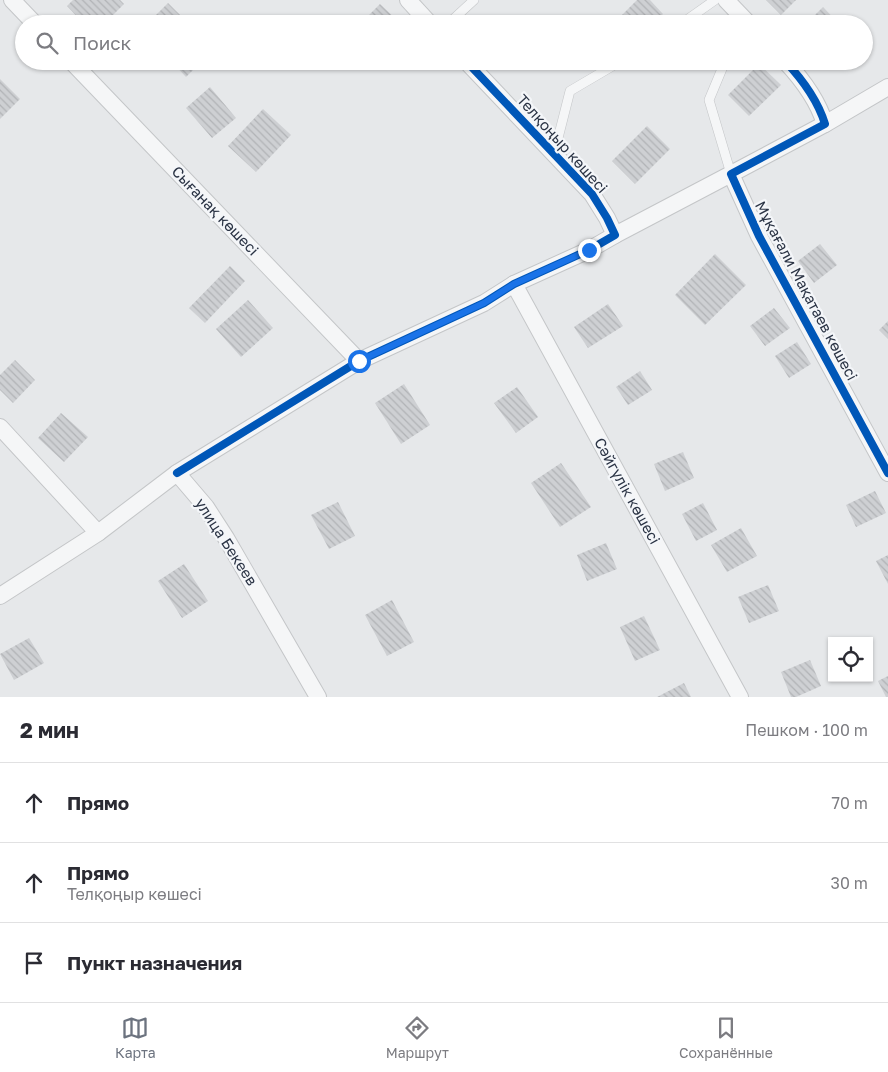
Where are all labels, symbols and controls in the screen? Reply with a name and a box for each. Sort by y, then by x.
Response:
search box [15,15,873,70]
icon: search [33,29,61,57]
text: Поиск [73,31,132,54]
street label: Телқоңыр көшесі [514,90,612,196]
street label: Сығанақ көшесі [169,162,263,259]
street label: Мұқағали Мақатаев көшесі [751,198,862,384]
route end [578,239,601,262]
route start [348,350,371,373]
street label: Сәйгүлік көшесі [590,434,665,547]
street label: улица Бекеев [192,494,262,589]
map controls [828,637,873,682]
button: locate [828,637,873,682]
text: 2 мин [20,717,79,743]
text: Пешком · 100 m [745,720,868,740]
icon: ahead [20,789,48,817]
text: Прямо [67,791,129,814]
text: 70 m [831,793,868,813]
text: Прямо [67,861,129,884]
icon: ahead [20,869,48,897]
text: 30 m [831,873,868,893]
text: Телқоңыр көшесі [67,884,202,904]
icon: arrive [20,949,48,977]
text: Пункт назначения [67,951,242,974]
tab: Карта [115,1014,156,1061]
tab: Маршрут [386,1014,449,1061]
tab: Сохранённые [679,1014,773,1061]

